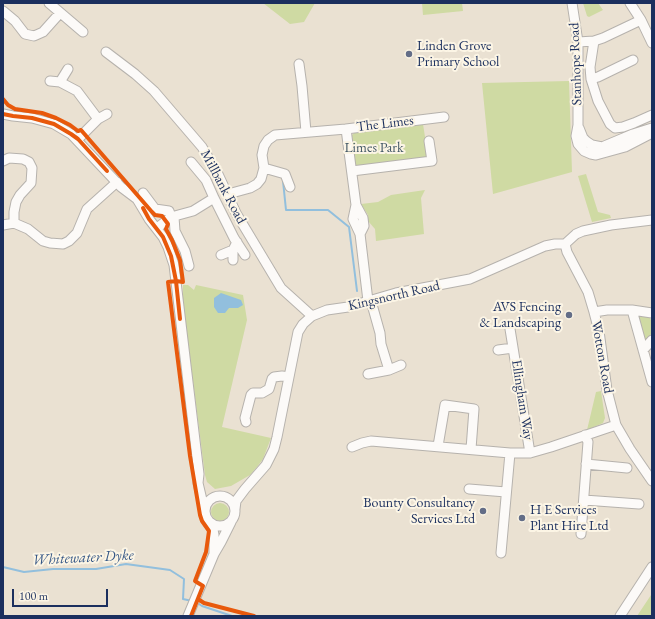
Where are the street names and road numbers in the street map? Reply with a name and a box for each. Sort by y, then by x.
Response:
street label: Stanhope Road [566,22,586,106]
street label: The Limes [356,112,414,136]
street label: Millbank Road [196,147,250,227]
street label: Kingsnorth Road [346,277,442,315]
street label: Wotton Road [587,319,617,395]
street label: Ellingham Way [507,359,537,441]

